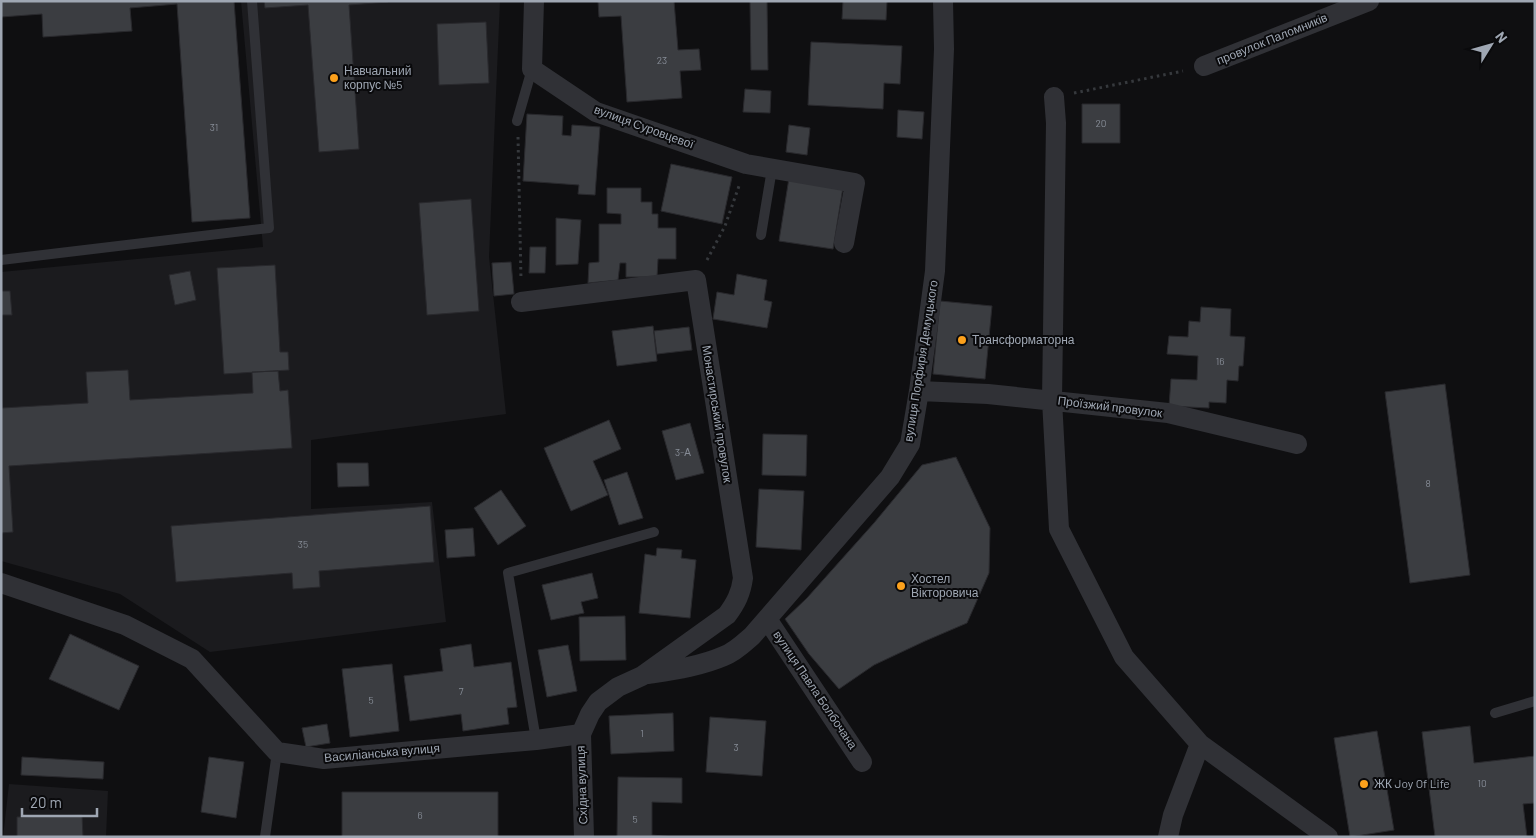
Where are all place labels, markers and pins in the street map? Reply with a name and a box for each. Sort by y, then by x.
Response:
place label: Навчальний корпус №5 [344,63,411,92]
marker: Навчальний корпус №5 [328,72,340,84]
place label: Трансформаторна [972,332,1075,347]
marker: Трансформаторна [956,334,968,346]
place label: Хостел Вікторовича [911,571,979,600]
marker: Хостел Вікторовича [895,580,907,592]
place label: ЖК Joy Of Life [1374,776,1450,790]
marker: ЖК Joy Of Life [1358,778,1370,790]

